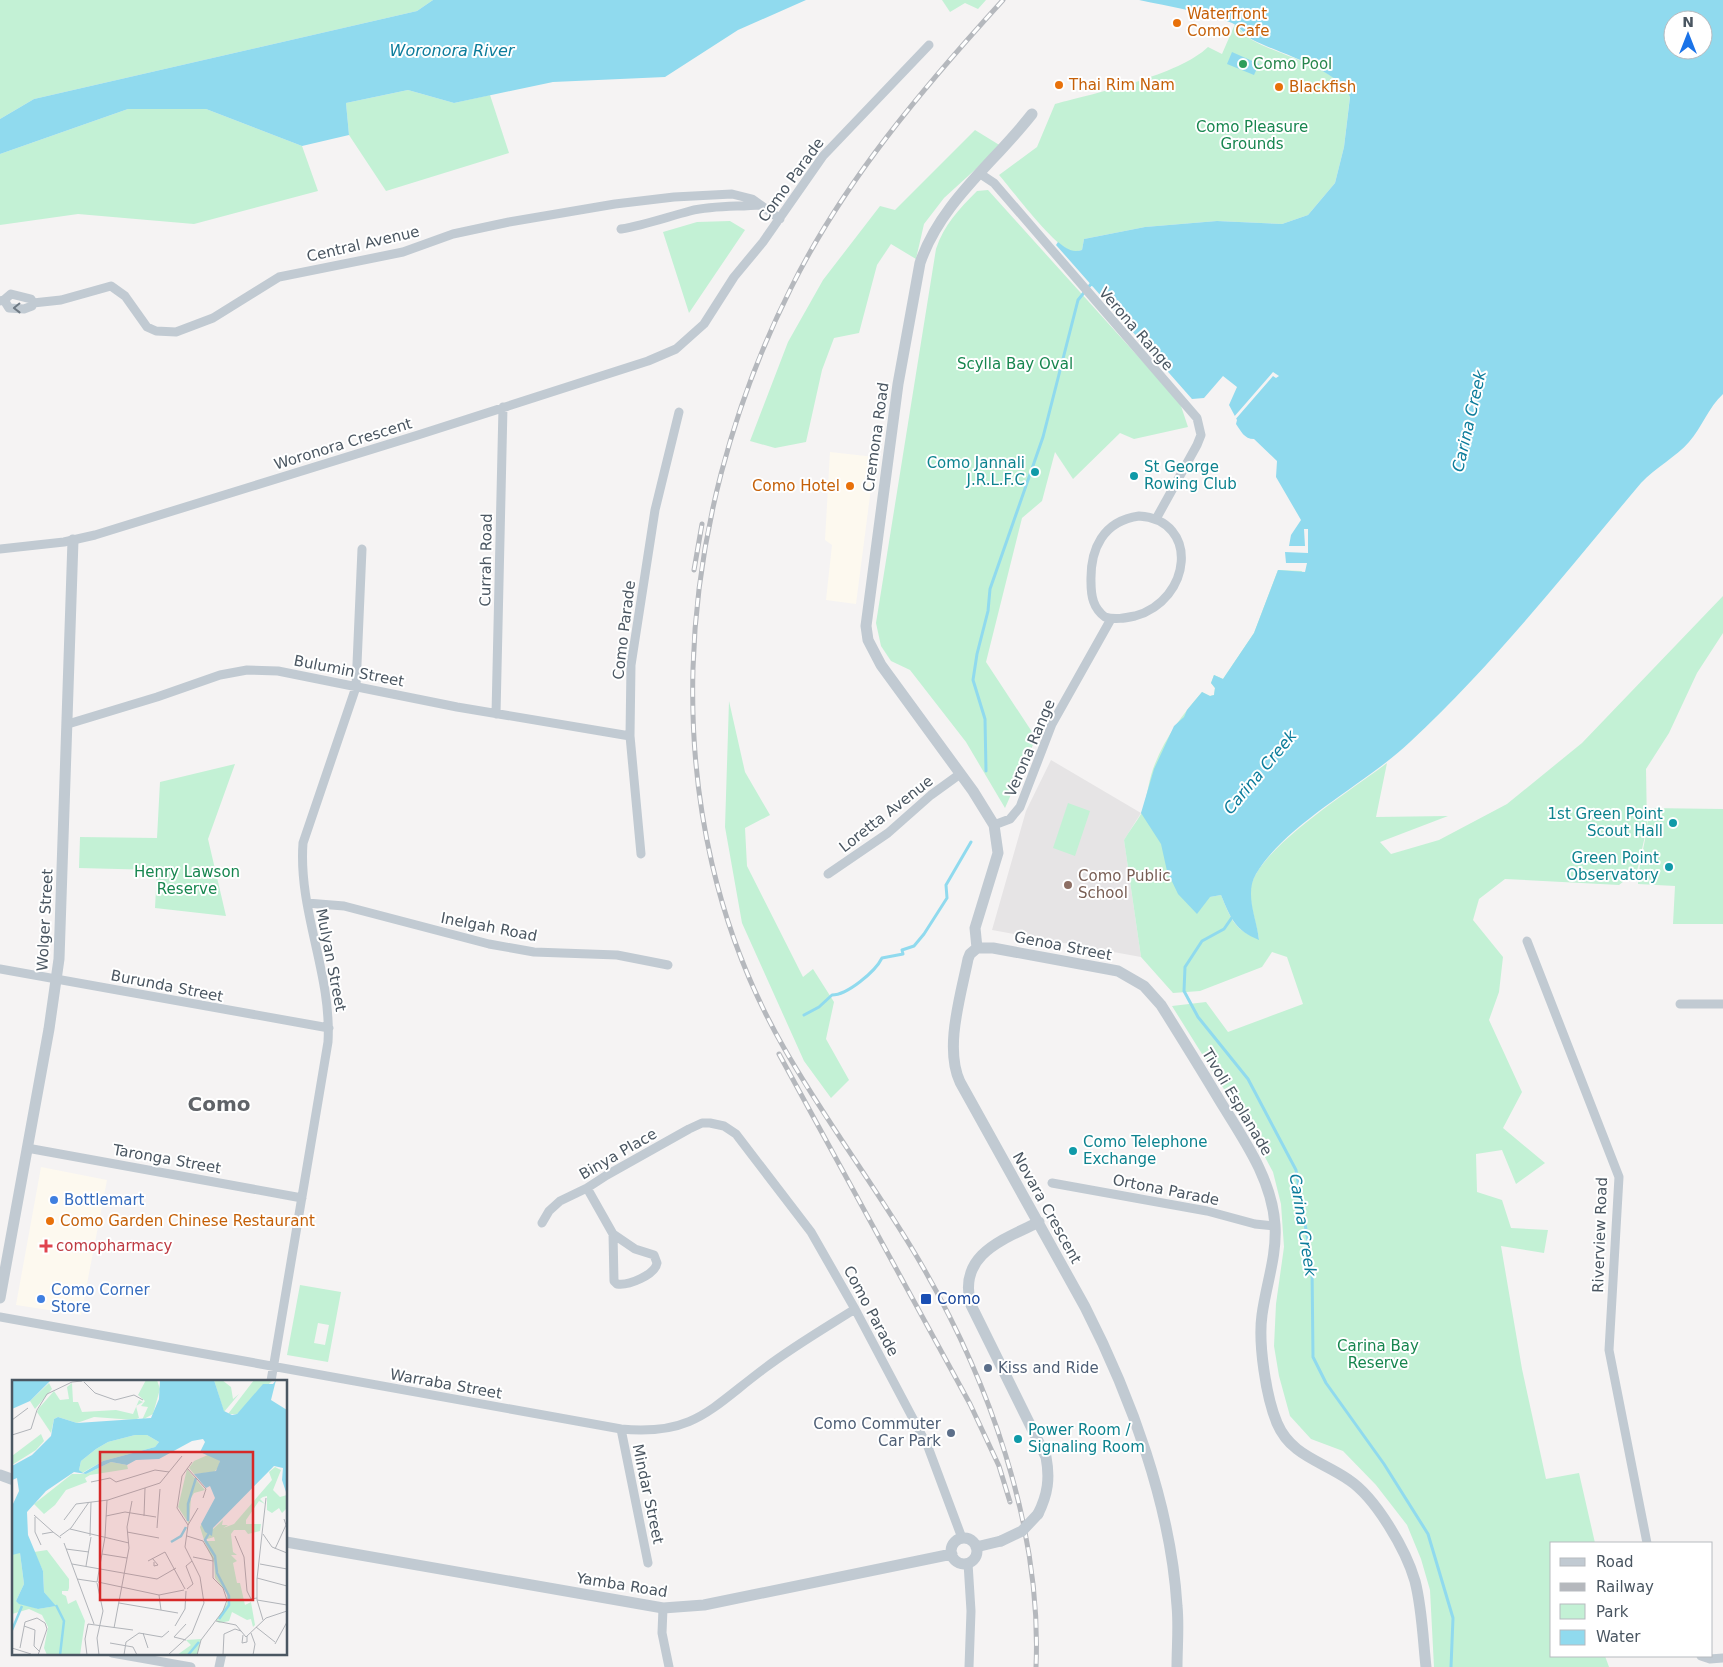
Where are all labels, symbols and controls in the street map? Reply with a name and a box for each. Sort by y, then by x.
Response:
place label: Waterfront Como Cafe [1187,5,1269,40]
north arrow [1663,10,1713,60]
text: N [1682,14,1694,30]
marker: Waterfront Como Cafe [1171,17,1183,29]
water label: Woronora River [390,41,516,60]
place label: Como Pool [1253,55,1332,73]
marker: Como Pool [1237,58,1249,70]
place label: Thai Rim Nam [1068,76,1175,94]
place label: Blackfish [1289,78,1356,96]
marker: Thai Rim Nam [1053,79,1065,91]
marker: Blackfish [1273,81,1285,93]
park label: Como Pleasure Grounds [1196,118,1308,153]
street label: Como Parade [754,134,828,226]
street label: Central Avenue [305,222,421,266]
street label: Verona Range [1095,284,1177,374]
one-way arrow [13,303,21,313]
park label: Scylla Bay Oval [957,355,1073,373]
water label: Carina Creek [1448,368,1490,474]
street label: Cremona Road [859,381,893,493]
street label: Woronora Crescent [272,414,414,474]
place label: Como Jannali J.R.L.F.C [927,454,1025,489]
place label: St George Rowing Club [1144,458,1237,493]
marker: Como Jannali J.R.L.F.C [1029,466,1041,478]
marker: St George Rowing Club [1128,470,1140,482]
place label: Como Hotel [752,477,840,495]
marker: Como Hotel [844,480,856,492]
street label: Currah Road [476,513,496,607]
street label: Como Parade [609,579,639,681]
street label: Bulumin Street [292,651,406,691]
street label: Verona Range [1001,696,1059,800]
water label: Carina Creek [1219,726,1301,818]
street label: Loretta Avenue [836,772,936,856]
place label: 1st Green Point Scout Hall [1548,805,1663,840]
marker: 1st Green Point Scout Hall [1667,817,1679,829]
place label: Green Point Observatory [1566,849,1659,884]
marker: Green Point Observatory [1663,861,1675,873]
park label: Henry Lawson Reserve [134,863,240,898]
place label: Como Public School [1078,867,1171,902]
street label: Wolger Street [33,868,57,972]
marker: Como Public School [1062,879,1074,891]
street label: Mulyan Street [312,907,350,1013]
street label: Inelgah Road [439,909,539,945]
street label: Genoa Street [1013,928,1113,964]
street label: Burunda Street [109,966,225,1006]
street label: Tivoli Esplanade [1197,1044,1276,1159]
district label: Como [188,1092,251,1116]
street label: Binya Place [576,1125,660,1183]
place label: Como Telephone Exchange [1083,1133,1207,1168]
street label: Taronga Street [111,1140,223,1177]
marker: Como Telephone Exchange [1067,1145,1079,1157]
street label: Novara Crescent [1009,1149,1085,1267]
street label: Ortona Parade [1111,1171,1221,1209]
water label: Carina Creek [1286,1172,1321,1278]
street label: Riverview Road [1589,1177,1611,1293]
place label: Bottlemart [64,1191,145,1209]
marker: Bottlemart [48,1194,60,1206]
place label: Como Garden Chinese Restaurant [60,1212,315,1230]
marker: Como Garden Chinese Restaurant [44,1215,56,1227]
place label: comopharmacy [56,1237,172,1255]
marker: comopharmacy [40,1240,52,1252]
street label: Como Parade [840,1263,902,1359]
place label: Como Corner Store [51,1281,150,1316]
place label: Como [937,1290,980,1308]
marker: Como [919,1292,933,1306]
marker: Como Corner Store [35,1293,47,1305]
park label: Carina Bay Reserve [1337,1337,1419,1372]
place label: Kiss and Ride [998,1359,1099,1377]
marker: Kiss and Ride [982,1362,994,1374]
street label: Warraba Street [389,1365,504,1403]
inset map [12,1380,288,1654]
place label: Como Commuter Car Park [813,1415,942,1450]
place label: Power Room / Signaling Room [1028,1421,1145,1456]
marker: Como Commuter Car Park [945,1427,957,1439]
marker: Power Room / Signaling Room [1012,1433,1024,1445]
street label: Mindar Street [629,1442,667,1546]
legend [1550,1542,1713,1657]
text: Road [1596,1553,1634,1571]
street label: Yamba Road [574,1569,669,1601]
text: Railway [1596,1578,1654,1596]
text: Park [1596,1603,1629,1621]
text: Water [1596,1628,1641,1646]

